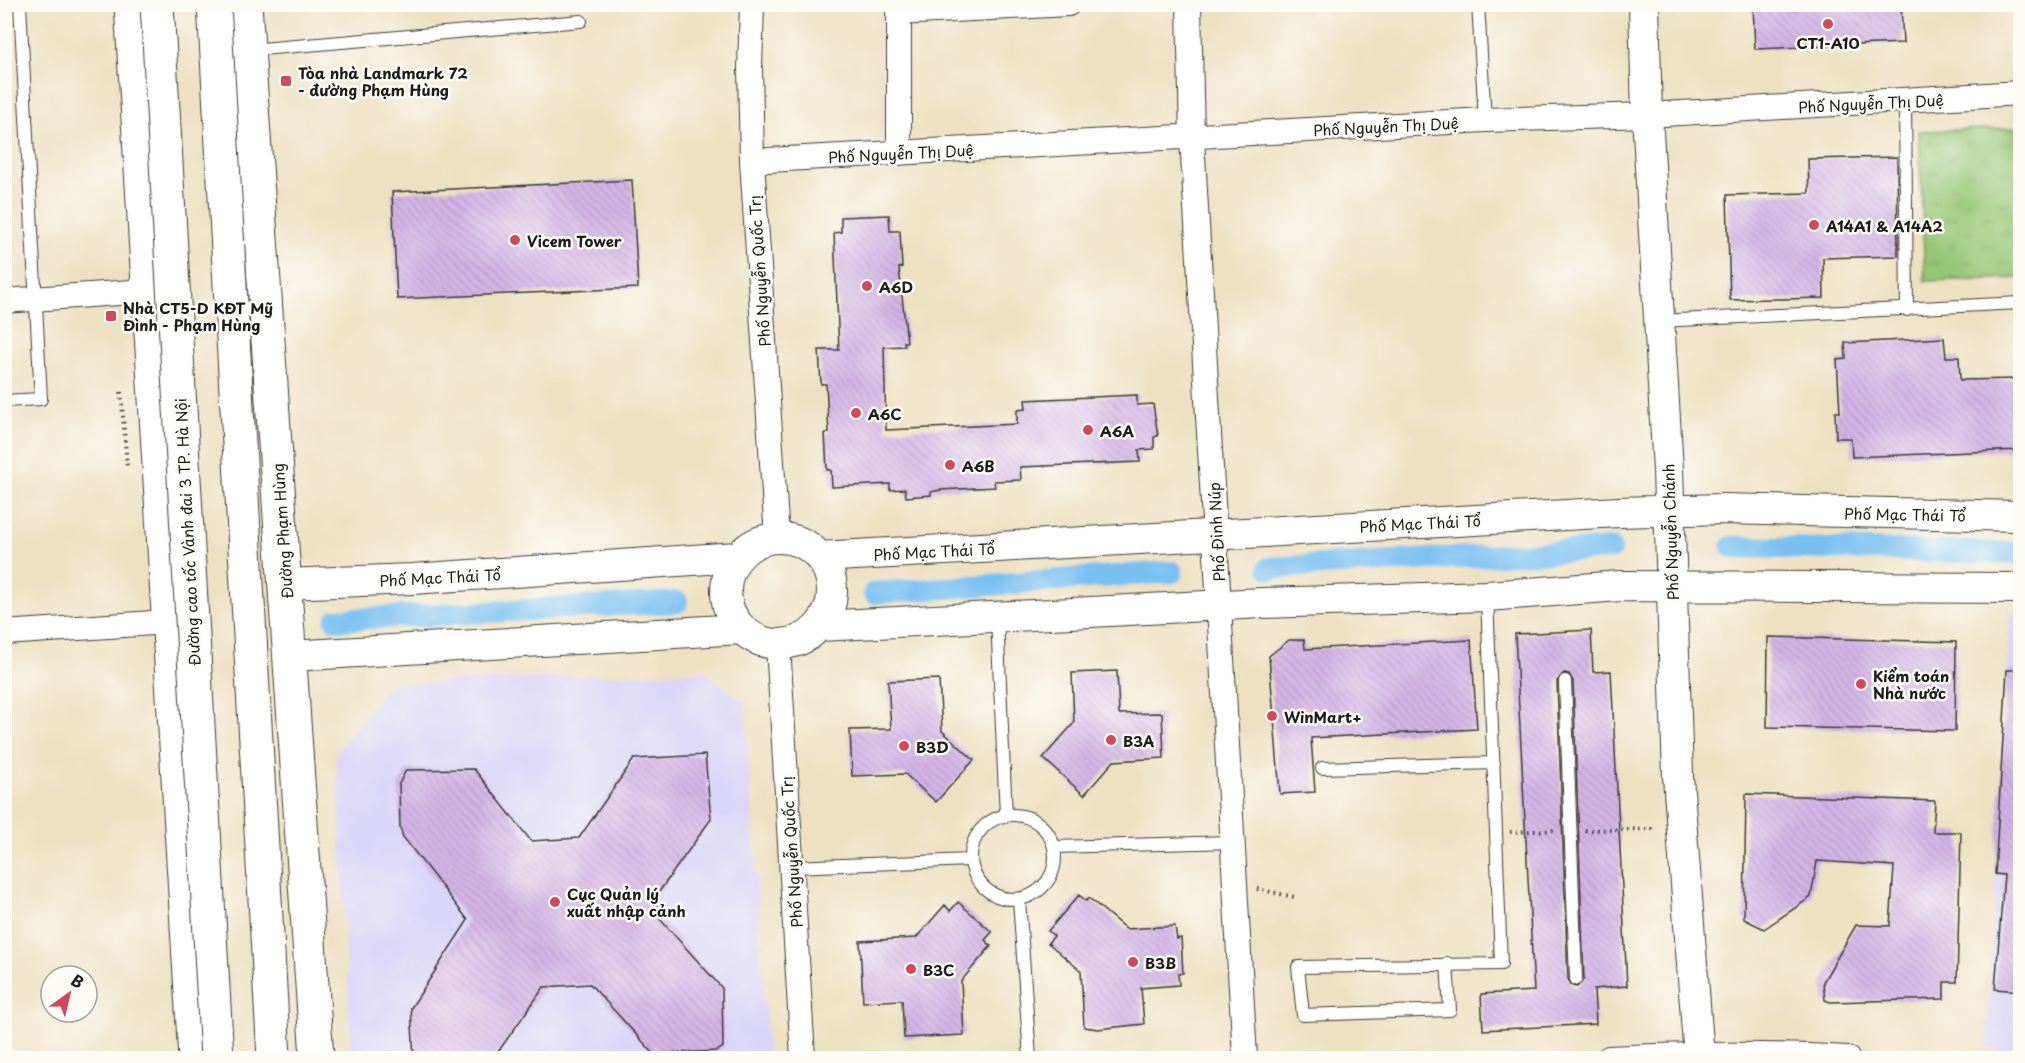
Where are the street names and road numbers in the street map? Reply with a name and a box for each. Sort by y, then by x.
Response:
street label: Phố Nguyễn Thị Duệ [1798,88,1944,118]
street label: Phố Nguyễn Thị Duệ [1313,111,1459,141]
street label: Phố Nguyễn Thị Duệ [828,138,974,168]
street label: Phố Nguyễn Quốc Trị [742,195,776,347]
street label: Đường cao tốc Vành đai 3 TP. Hà Nội [169,398,205,666]
street label: Đường Phạm Hùng [266,463,298,599]
street label: Phố Nguyễn Chánh [1656,463,1684,601]
street label: Phố Đinh Núp [1202,482,1230,582]
street label: Phố Mạc Thái Tổ [1844,501,1967,527]
street label: Phố Mạc Thái Tổ [1359,508,1482,538]
street label: Phố Mạc Thái Tổ [873,536,996,566]
street label: Phố Mạc Thái Tổ [379,562,502,592]
street label: Phố Nguyễn Quốc Trị [774,776,808,928]

